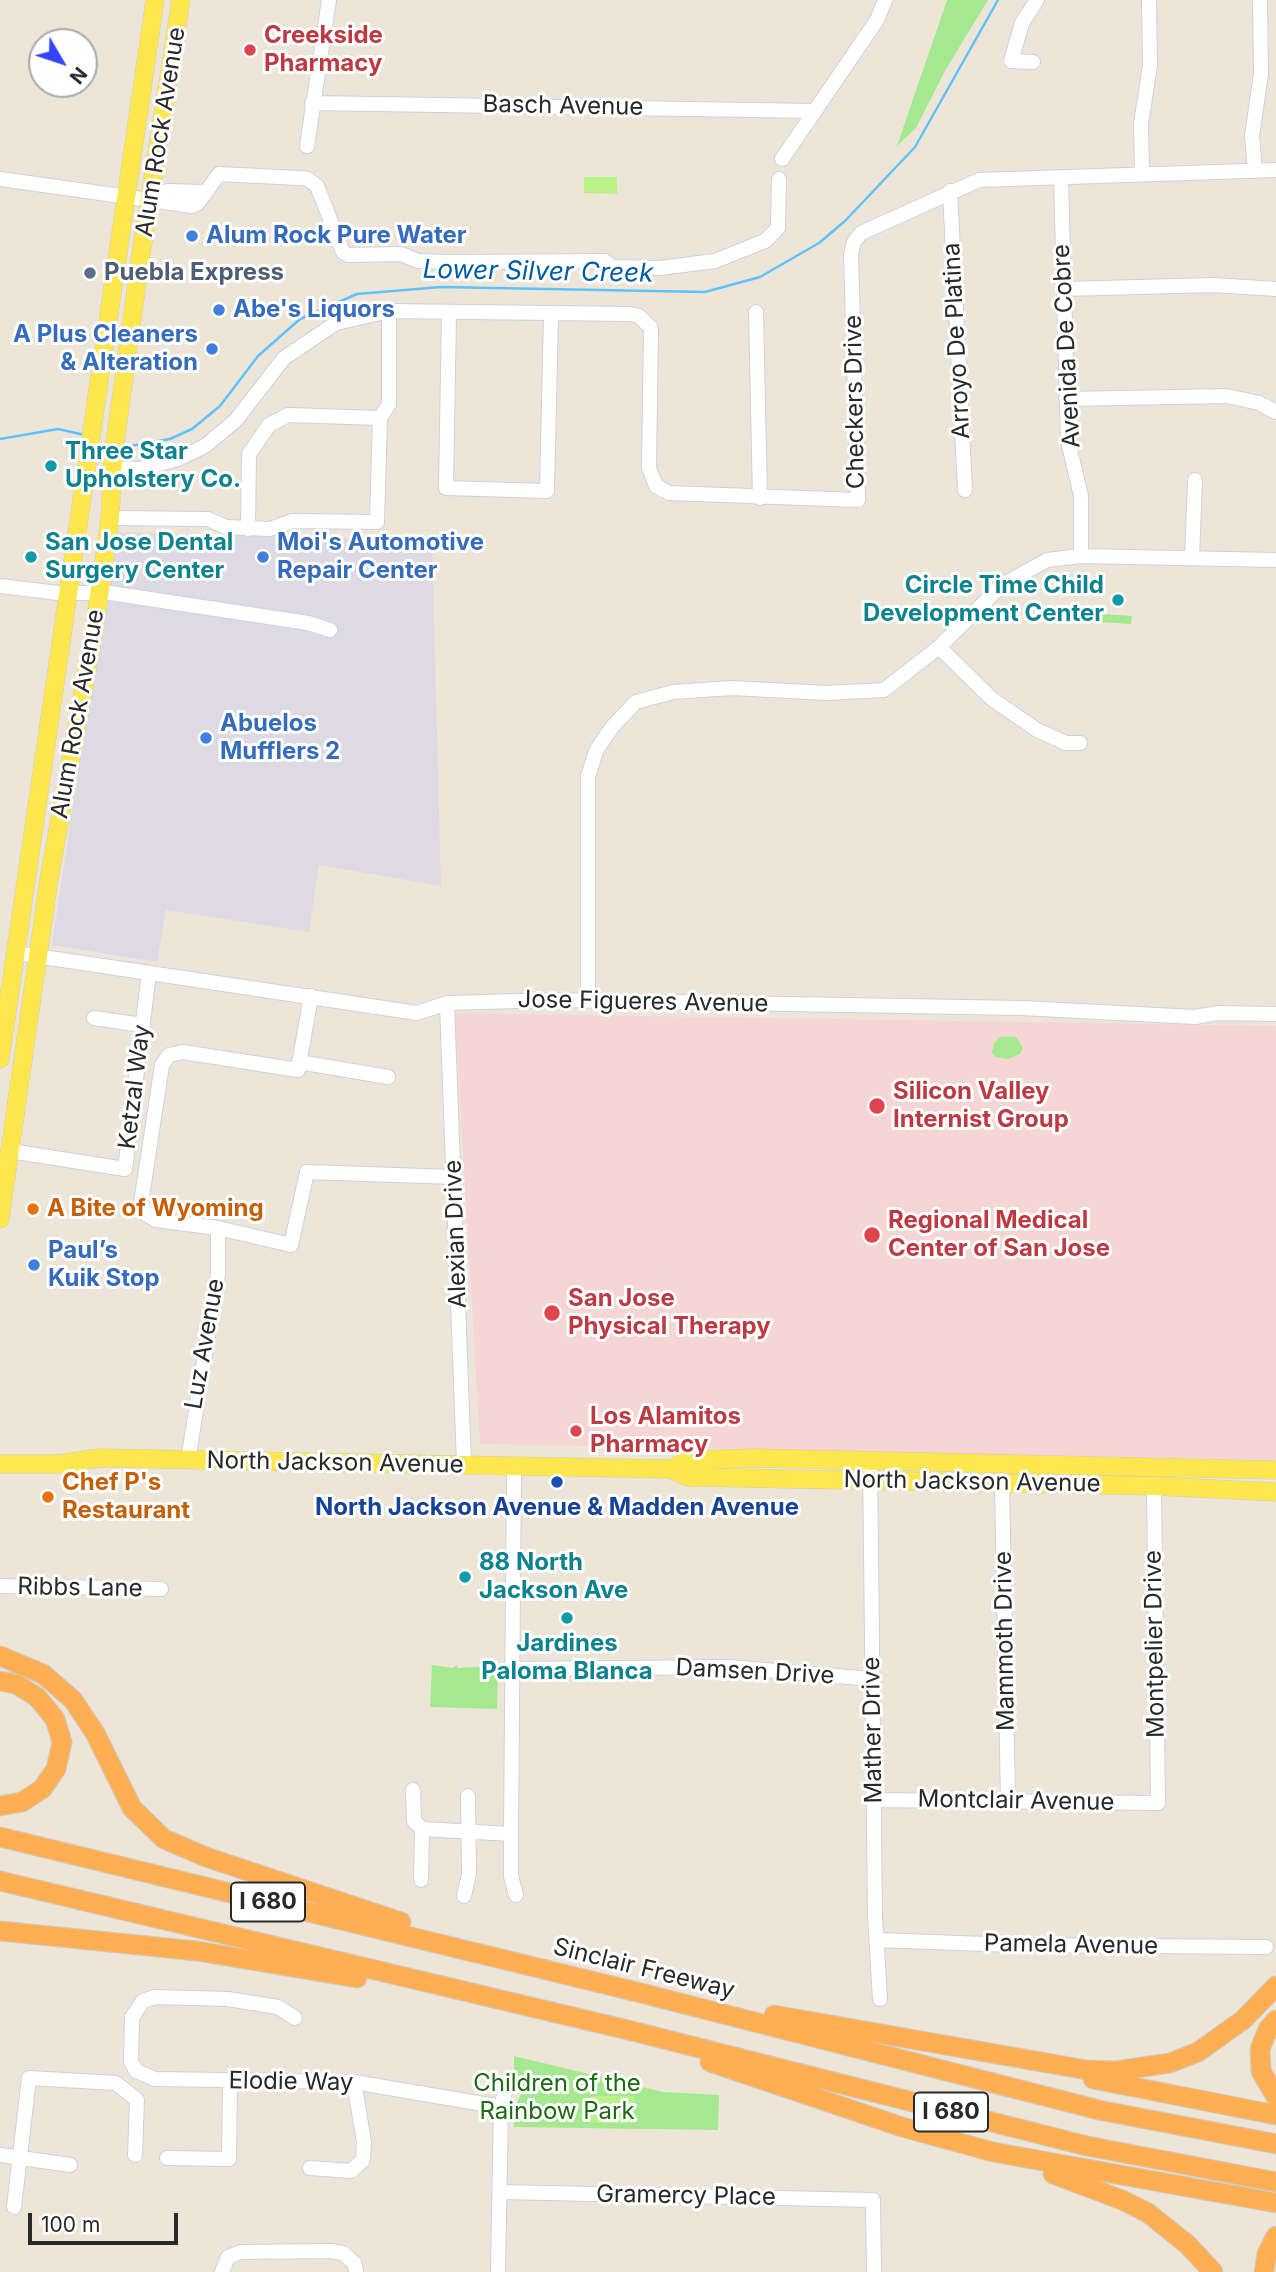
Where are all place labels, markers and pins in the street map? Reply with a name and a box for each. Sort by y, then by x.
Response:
place label: Creekside Pharmacy [264,22,383,78]
marker: Creekside Pharmacy [242,42,258,58]
place label: Alum Rock Pure Water [206,222,467,250]
marker: Alum Rock Pure Water [184,228,200,244]
place label: Puebla Express [104,259,284,287]
marker: Puebla Express [82,265,98,281]
place label: Abe's Liquors [233,296,395,324]
marker: Abe's Liquors [211,302,227,318]
place label: A Plus Cleaners & Alteration [13,321,198,377]
marker: A Plus Cleaners & Alteration [204,341,220,357]
place label: Three Star Upholstery Co. [65,438,241,494]
marker: Three Star Upholstery Co. [43,458,59,474]
place label: San Jose Dental Surgery Center [45,529,233,585]
place label: Moi's Automotive Repair Center [277,529,484,585]
marker: San Jose Dental Surgery Center [23,549,39,565]
marker: Moi's Automotive Repair Center [255,549,271,565]
place label: Circle Time Child Development Center [863,572,1104,628]
marker: Circle Time Child Development Center [1110,592,1126,608]
place label: Abuelos Mufflers 2 [220,710,340,766]
marker: Abuelos Mufflers 2 [198,730,214,746]
place label: Silicon Valley Internist Group [893,1078,1069,1134]
marker: Silicon Valley Internist Group [867,1096,887,1116]
place label: A Bite of Wyoming [47,1195,264,1223]
marker: A Bite of Wyoming [25,1201,41,1217]
place label: Regional Medical Center of San Jose [888,1207,1110,1263]
marker: Regional Medical Center of San Jose [862,1225,882,1245]
place label: Paul’s Kuik Stop [48,1237,160,1293]
marker: Paul’s Kuik Stop [26,1257,42,1273]
place label: San Jose Physical Therapy [568,1285,771,1341]
marker: San Jose Physical Therapy [542,1303,562,1323]
place label: Los Alamitos Pharmacy [590,1403,741,1459]
marker: Los Alamitos Pharmacy [568,1423,584,1439]
place label: Chef P's Restaurant [62,1469,190,1525]
marker: North Jackson Avenue & Madden Avenue [549,1474,565,1490]
marker: Chef P's Restaurant [40,1489,56,1505]
place label: North Jackson Avenue & Madden Avenue [315,1494,799,1522]
place label: 88 North Jackson Ave [479,1549,628,1605]
marker: 88 North Jackson Ave [457,1569,473,1585]
marker: Jardines Paloma Blanca [559,1610,575,1626]
place label: Jardines Paloma Blanca [481,1630,653,1686]

